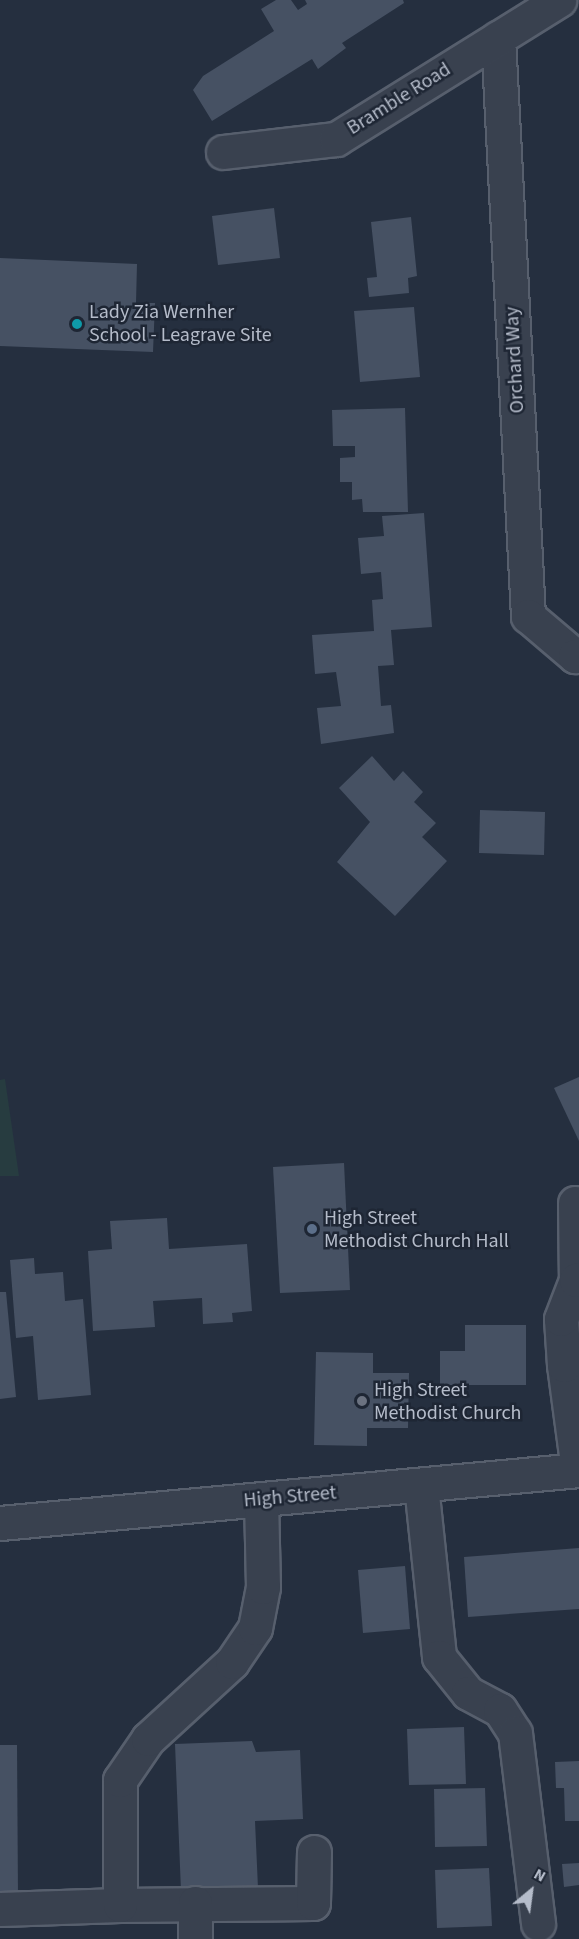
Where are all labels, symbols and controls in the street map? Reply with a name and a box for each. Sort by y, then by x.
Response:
street label: Bramble Road [343,58,455,140]
place label: Lady Zia Wernher School - Leagrave Site [89,300,272,347]
street label: Orchard Way [500,306,530,414]
marker: Lady Zia Wernher School - Leagrave Site [70,317,84,331]
place label: High Street Methodist Church Hall [324,1206,509,1253]
marker: High Street Methodist Church Hall [305,1222,319,1236]
place label: High Street Methodist Church [374,1378,521,1425]
marker: High Street Methodist Church [355,1394,369,1408]
street label: High Street [243,1481,337,1513]
north arrow [501,1861,561,1921]
text: N [530,1863,550,1887]

